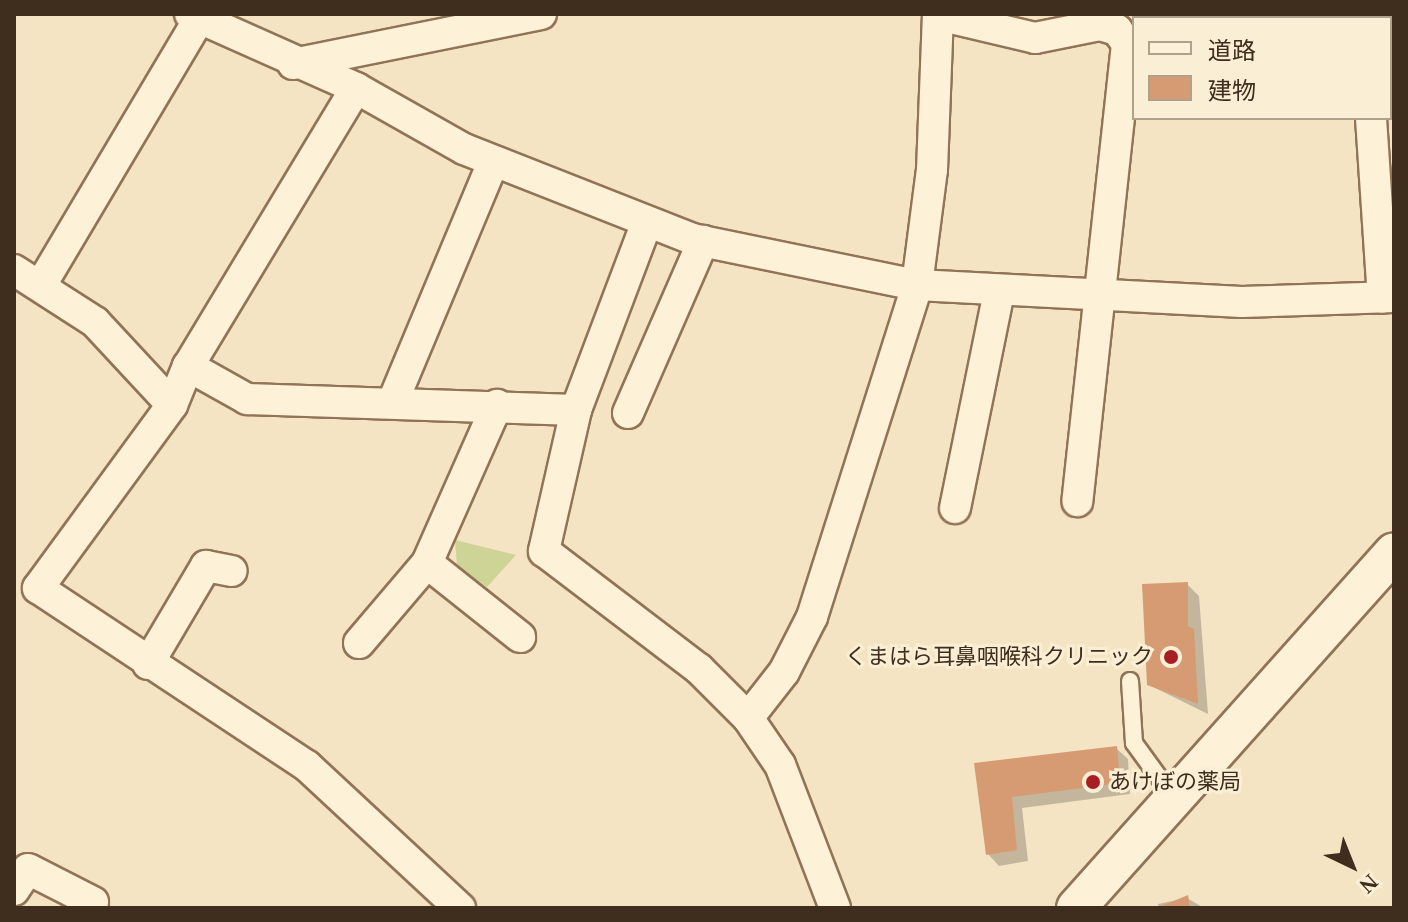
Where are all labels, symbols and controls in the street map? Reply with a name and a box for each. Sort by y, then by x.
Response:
legend [1132,16,1392,120]
text: 道路 [1208,38,1256,64]
text: 建物 [1208,78,1256,104]
place label: くまはら耳鼻咽喉科クリニック [845,644,1153,670]
marker: くまはら耳鼻咽喉科クリニック [1160,646,1182,668]
place label: あけぼの薬局 [1109,769,1241,795]
marker: あけぼの薬局 [1084,773,1102,791]
north arrow [1312,826,1392,906]
text: N [1354,869,1383,898]

